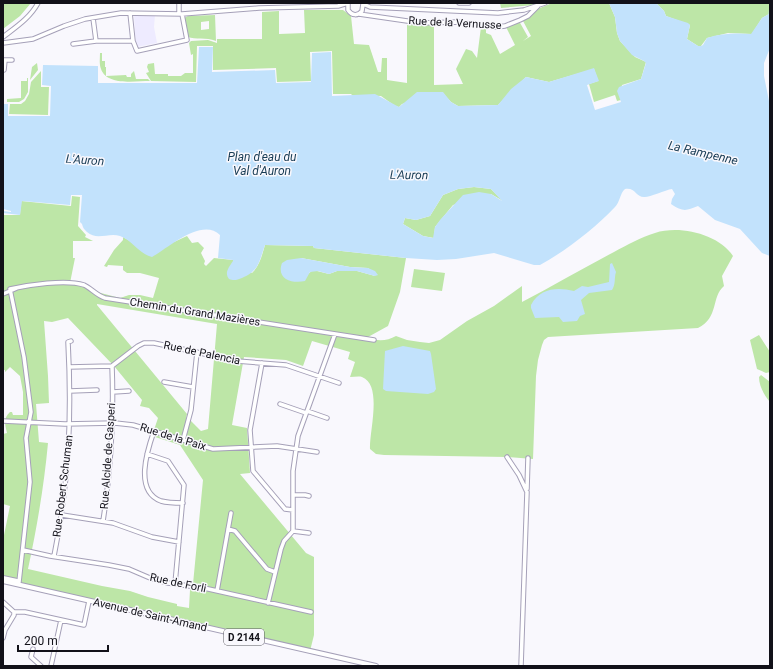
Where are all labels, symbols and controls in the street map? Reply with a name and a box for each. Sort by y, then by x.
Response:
street label: Rue de la Vernusse [408,14,502,32]
water label: La Rampenne [667,138,739,168]
water label: Plan d'eau du Val d'Auron [228,150,297,178]
water label: L'Auron [65,152,105,168]
water label: L'Auron [390,168,428,182]
street label: Chemin du Grand Mazières [129,295,261,329]
street label: Rue de Palencia [162,339,242,367]
street label: Rue Alcide de Gasperi [98,402,118,510]
street label: Rue de la Paix [138,421,208,453]
street label: Rue Robert Schuman [50,434,76,538]
street label: Rue de Forli [149,571,207,595]
street label: Avenue de Saint-Amand [92,596,208,634]
scale bar [18,627,108,653]
road number: D 2144 [224,629,264,645]
text: 200 m [24,634,58,648]

